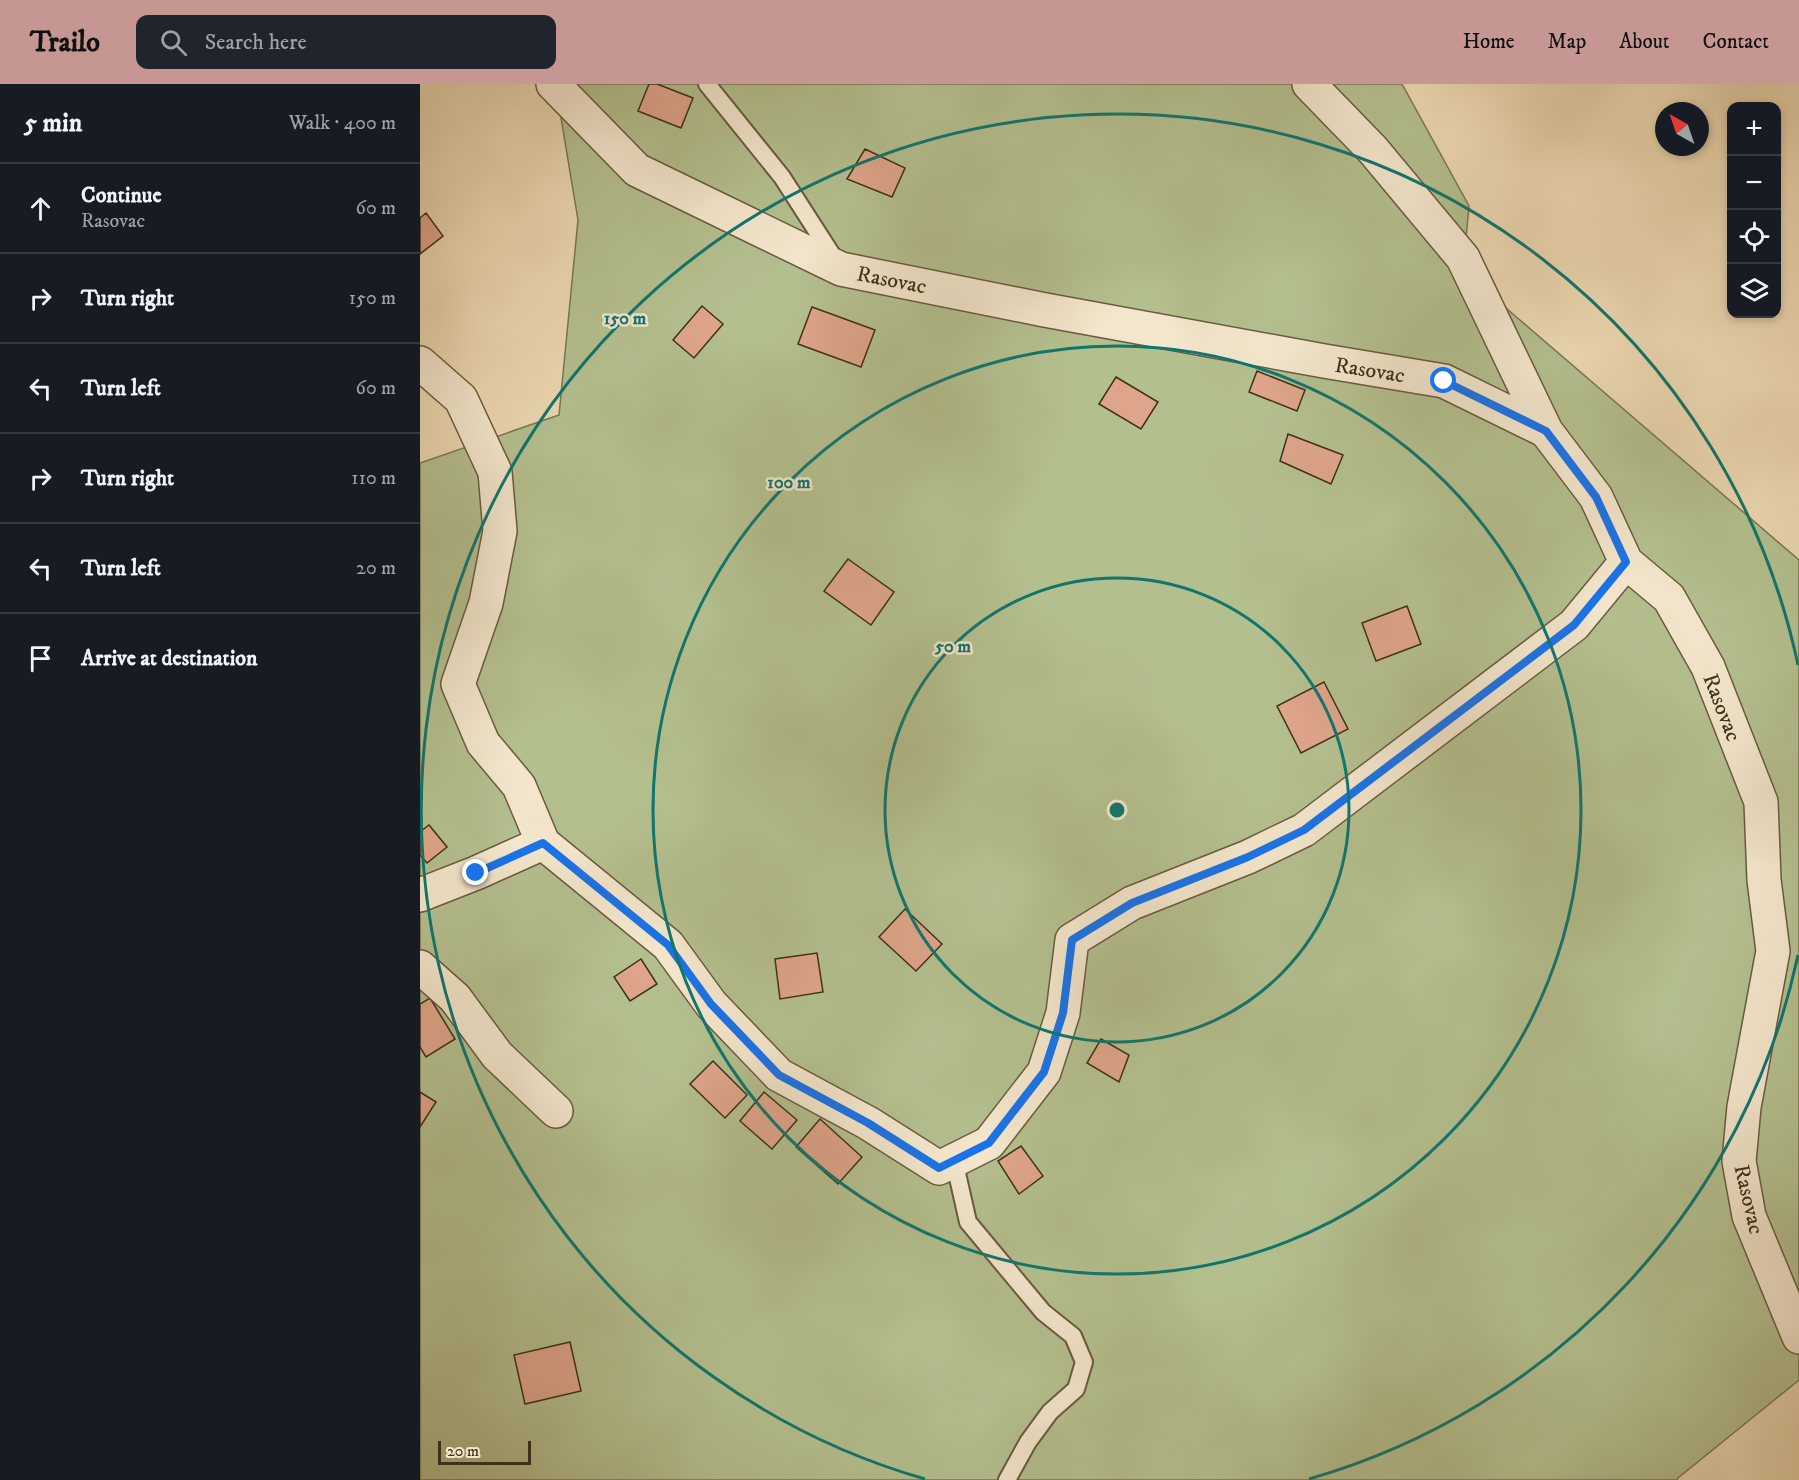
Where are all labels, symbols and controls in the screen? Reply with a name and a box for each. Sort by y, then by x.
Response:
search box [136,15,556,69]
text: Trailo [30,25,100,60]
icon: search [157,26,190,59]
text: Search here [205,29,307,56]
text: Home [1463,29,1515,55]
text: Map [1548,29,1586,55]
text: About [1619,29,1670,55]
text: Contact [1703,29,1769,55]
north arrow [1655,102,1709,156]
map controls [1727,102,1781,318]
button: + [1727,102,1781,156]
text: 5 min [24,107,82,140]
text: Walk · 400 m [289,111,396,136]
button: − [1727,156,1781,210]
text: Continue [81,182,162,209]
icon: ahead [24,192,57,225]
text: 60 m [356,196,396,221]
text: Rasovac [81,209,145,234]
button: locate [1727,210,1781,264]
street label: Rasovac [855,260,929,300]
button: layers [1727,264,1781,318]
icon: right [24,282,57,315]
text: Turn right [81,285,174,312]
text: 150 m [349,286,396,311]
text: 150 m [604,308,647,330]
street label: Rasovac [1333,352,1407,389]
route start [1430,367,1456,393]
icon: left [24,372,57,405]
text: Turn left [81,375,161,402]
text: 60 m [356,376,396,401]
icon: right [24,462,57,495]
text: Turn right [81,465,174,492]
text: 110 m [351,466,396,491]
text: 100 m [767,472,811,494]
icon: left [24,552,57,585]
text: Turn left [81,555,161,582]
text: 20 m [356,556,396,581]
text: 50 m [934,636,971,658]
icon: arrive [24,642,57,675]
text: Arrive at destination [81,645,258,672]
street label: Rasovac [1696,670,1747,745]
centre of rings [1107,800,1127,820]
route end [462,859,488,885]
street label: Rasovac [1727,1162,1770,1237]
scale bar [438,1438,531,1466]
text: 20 m [447,1441,479,1461]

